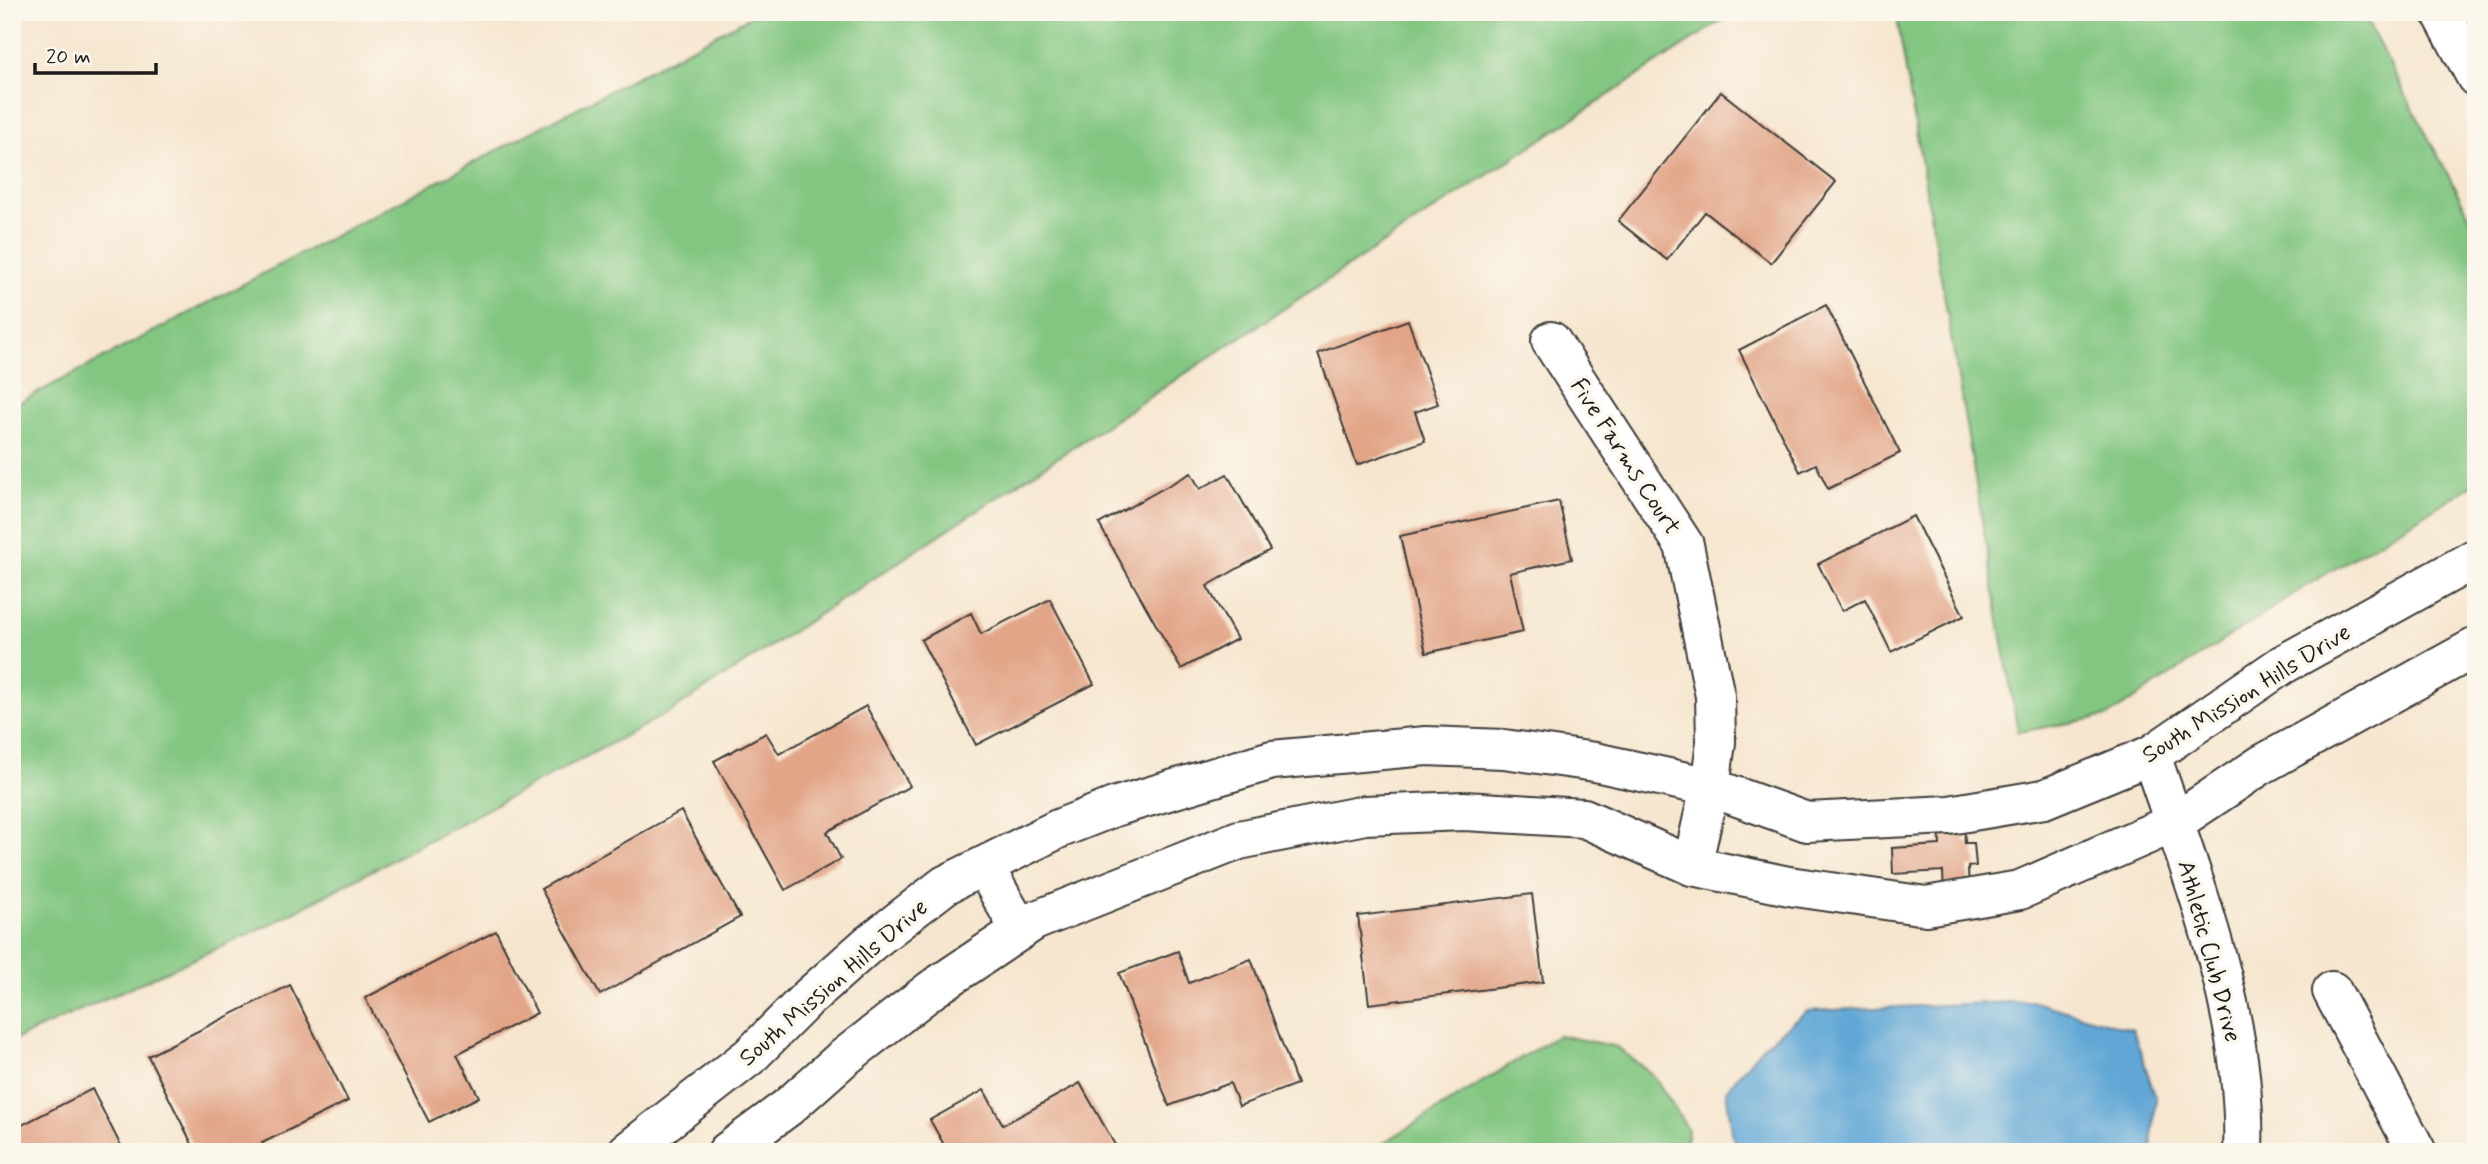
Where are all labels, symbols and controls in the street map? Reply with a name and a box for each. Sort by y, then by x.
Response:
scale bar [35,32,156,76]
text: 20 m [46,43,91,71]
street label: Five Farms Court [1562,372,1687,541]
street label: South Mission Hills Drive [2137,617,2357,771]
street label: Athletic Club Drive [2169,857,2248,1046]
street label: South Mission Hills Drive [733,893,935,1074]

